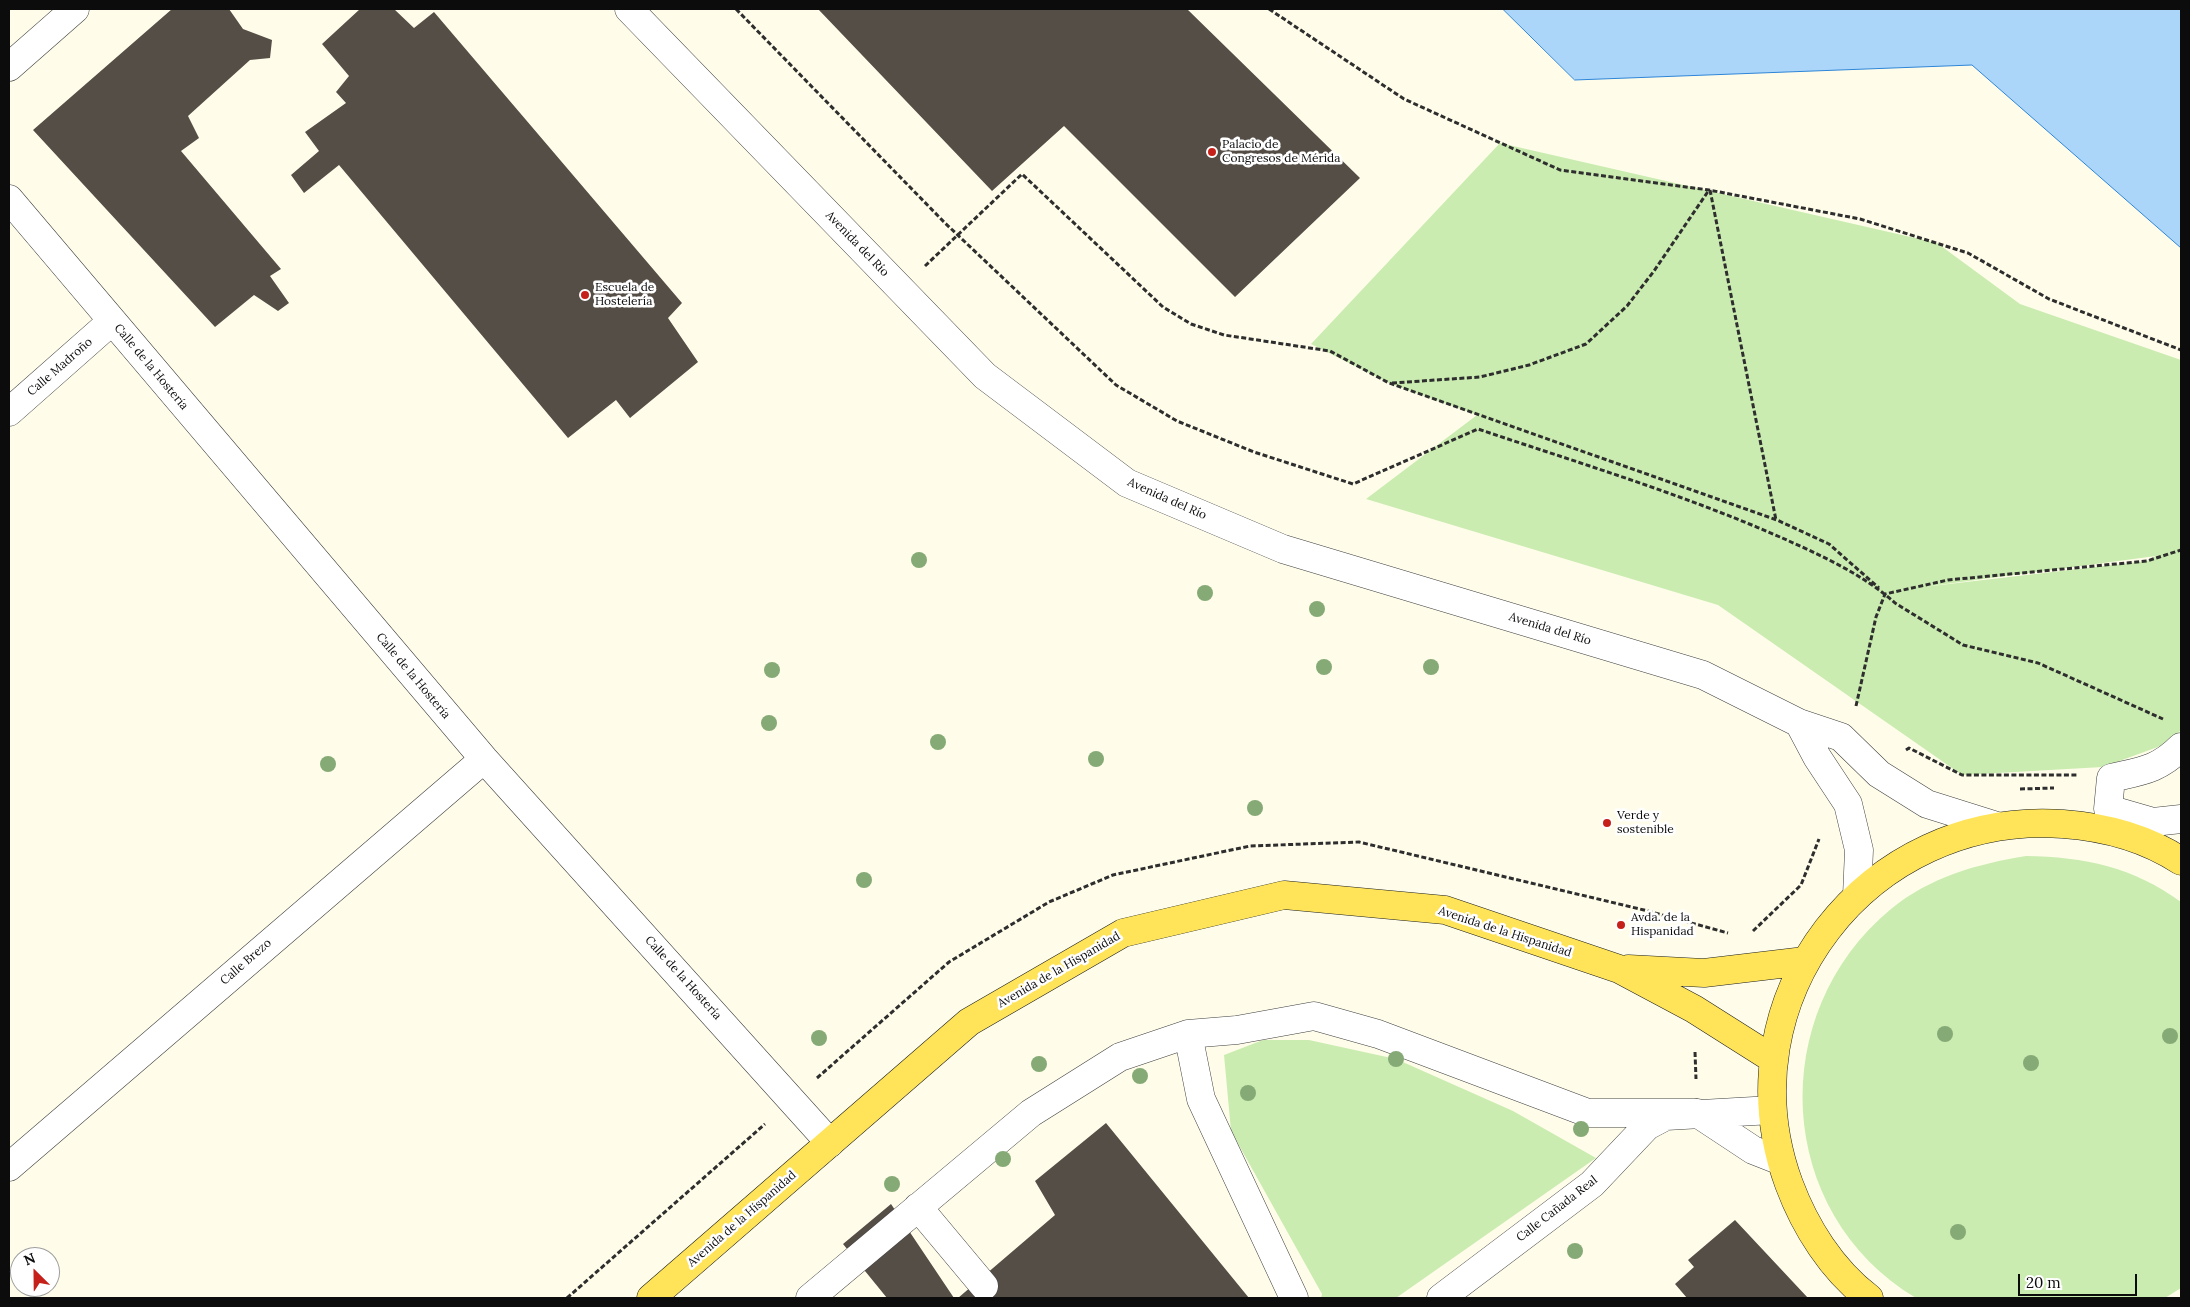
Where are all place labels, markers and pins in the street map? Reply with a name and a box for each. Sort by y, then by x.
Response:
place label: Palacio de Congresos de Mérida [1222,138,1340,166]
marker: Palacio de Congresos de Mérida [1206,146,1218,158]
place label: Escuela de Hostelería [595,281,654,309]
marker: Escuela de Hostelería [579,289,591,301]
place label: Verde y sostenible [1617,809,1674,837]
marker: Verde y sostenible [1601,817,1613,829]
place label: Avda. de la Hispanidad [1631,911,1694,939]
marker: Avda. de la Hispanidad [1615,919,1627,931]

